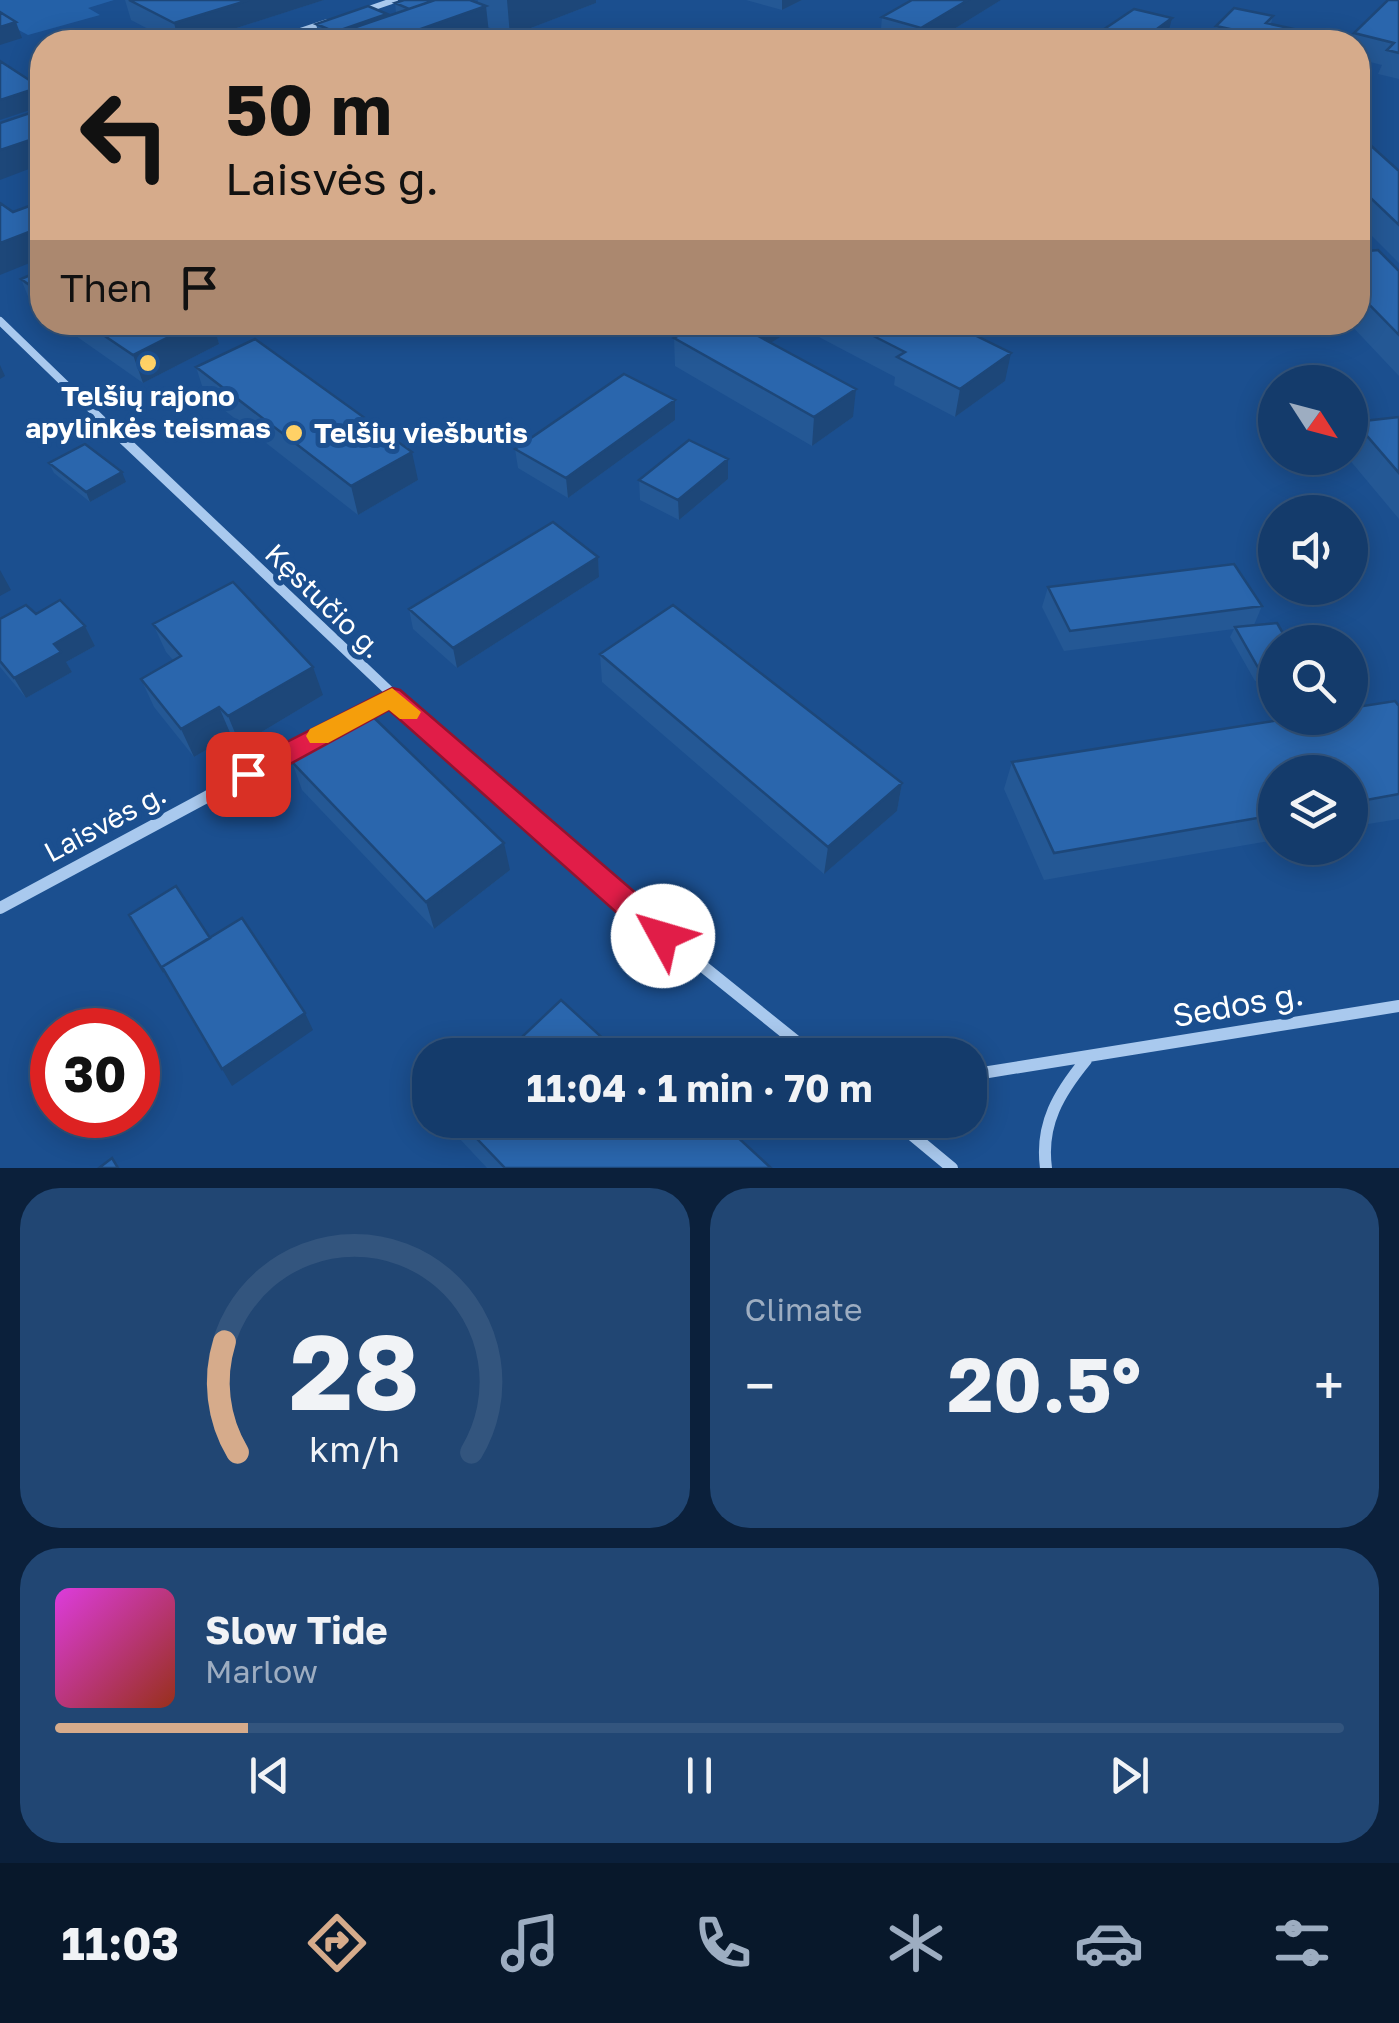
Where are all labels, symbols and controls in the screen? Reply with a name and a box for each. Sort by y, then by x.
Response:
text: 50 m [225,66,392,150]
icon: left [60,70,190,200]
text: Laisvės g. [225,151,439,205]
icon: arrive [172,260,227,315]
text: Then [60,265,152,310]
marker: Telšių rajono apylinkės teismas [137,352,159,374]
north arrow [1258,365,1368,475]
map controls [1258,365,1368,865]
place label: Telšių rajono apylinkės teismas [25,379,271,444]
place label: Telšių viešbutis [314,416,528,449]
marker: Telšių viešbutis [283,422,305,444]
button: sound [1258,495,1368,605]
street label: Kęstučio g. [259,537,390,665]
button: search [1258,625,1368,735]
pin [206,732,291,817]
icon: arrive [221,747,276,802]
button: layers [1258,755,1368,865]
street label: Laisvės g. [38,777,171,868]
position arrow [611,884,715,988]
street label: Sedos g. [1169,974,1306,1034]
speed limit sign: 30 [30,1008,160,1138]
text: 11:04 · 1 min · 70 m [527,1065,872,1110]
text: Climate [745,1290,863,1328]
text: 28 [290,1308,420,1433]
text: 20.5° [947,1338,1141,1429]
text: − [745,1352,775,1418]
text: + [1314,1352,1344,1418]
text: km/h [309,1427,400,1470]
text: Slow Tide [205,1607,388,1652]
text: Marlow [205,1652,318,1690]
icon: previous [242,1748,297,1803]
icon: pause [672,1748,727,1803]
icon: next [1102,1748,1157,1803]
icon: directions [302,1908,372,1978]
icon: music [495,1908,565,1978]
icon: phone [688,1908,758,1978]
icon: climate [881,1908,951,1978]
icon: car [1074,1908,1144,1978]
icon: filters [1267,1908,1337,1978]
text: 11:03 [62,1916,179,1970]

